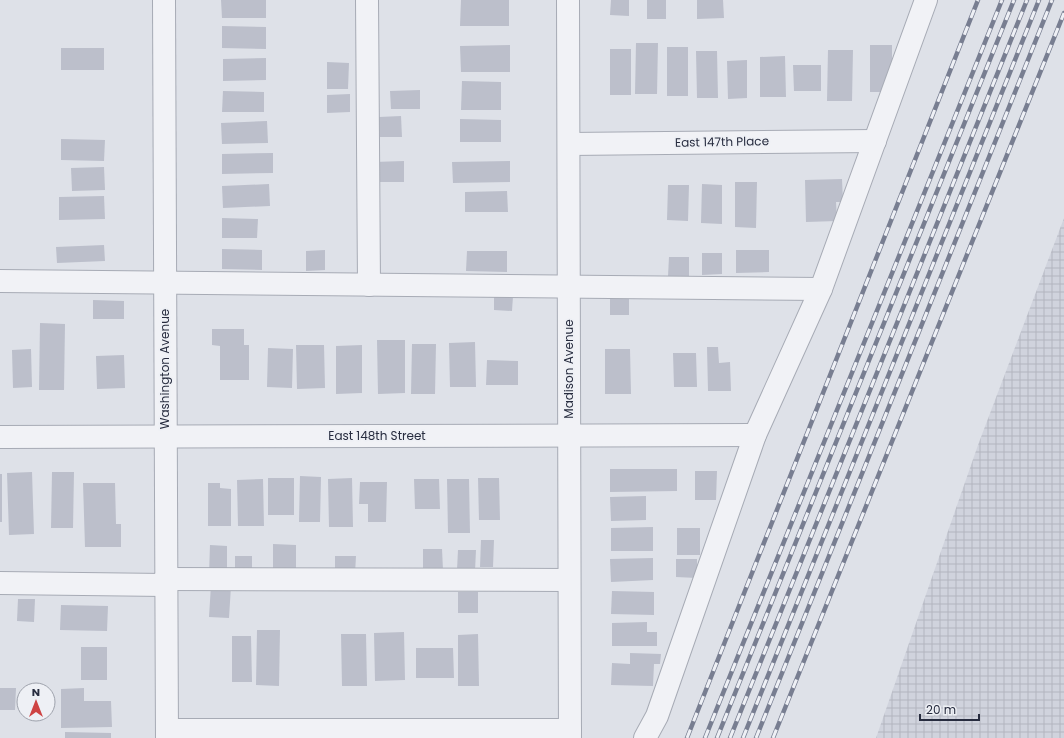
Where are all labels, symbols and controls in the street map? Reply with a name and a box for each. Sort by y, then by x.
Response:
street label: East 147th Place [675,132,769,151]
street label: Washington Avenue [156,309,173,429]
street label: Madison Avenue [560,319,577,419]
street label: East 148th Street [328,427,426,444]
north arrow [16,682,56,722]
text: N [32,684,40,700]
scale bar [920,696,979,722]
text: 20 m [926,701,956,718]

